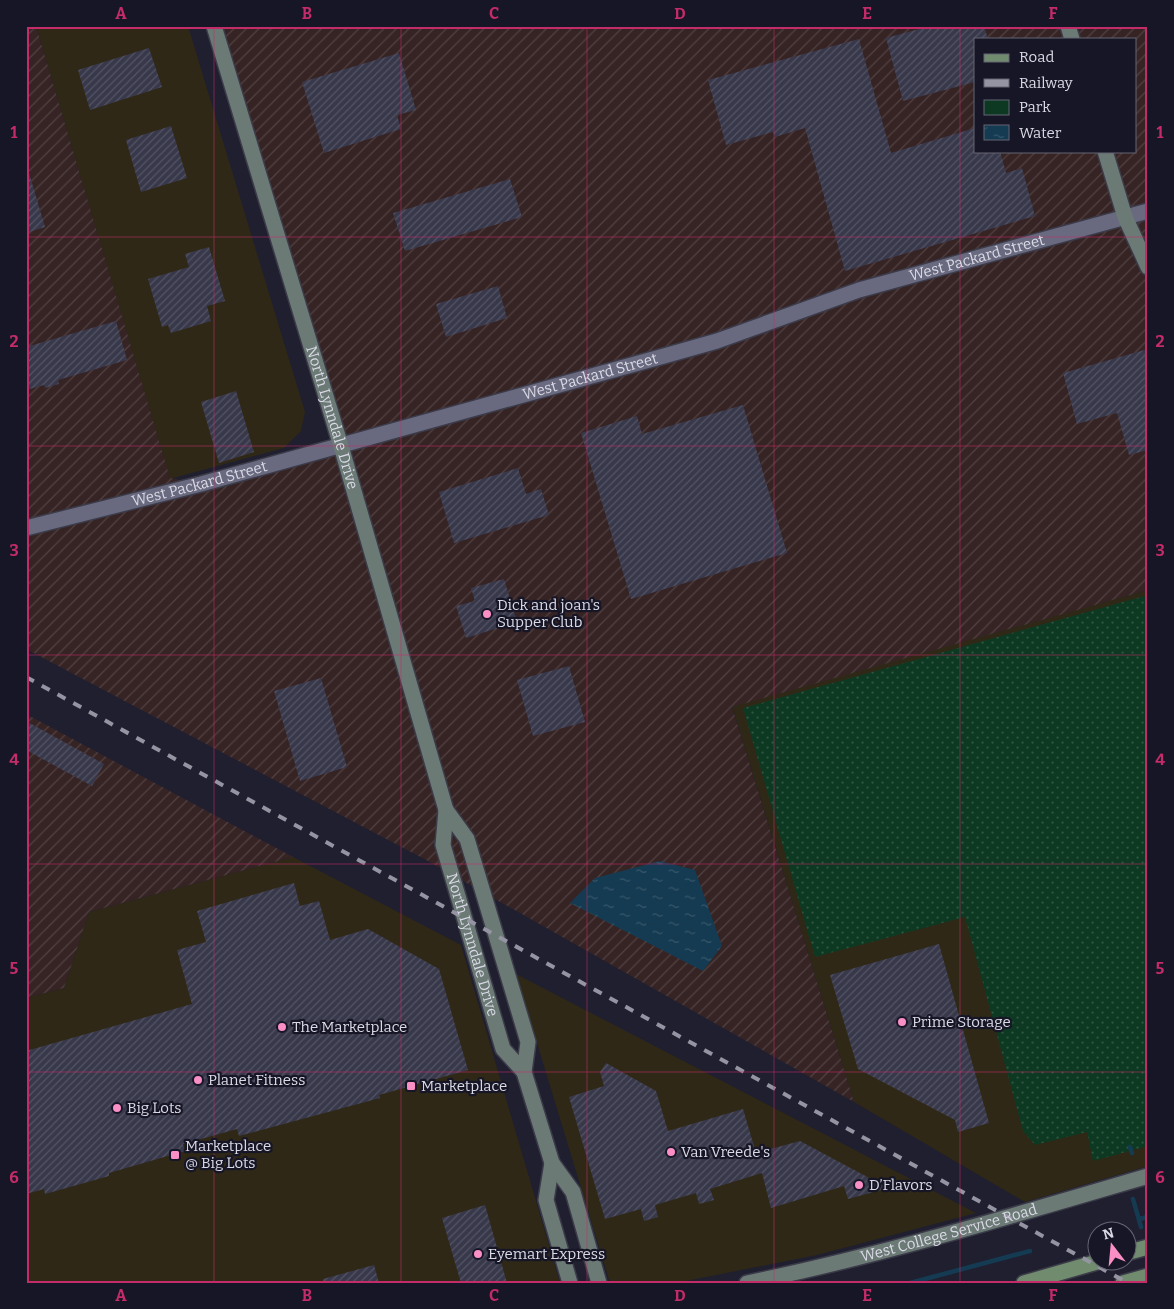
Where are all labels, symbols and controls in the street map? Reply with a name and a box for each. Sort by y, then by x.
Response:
text: A [115,4,127,23]
text: B [302,4,312,23]
text: C [489,4,499,23]
text: D [674,4,686,23]
text: E [862,4,872,23]
text: F [1049,4,1058,23]
legend [974,38,1136,152]
text: Road [1019,48,1054,66]
text: Railway [1019,74,1073,92]
text: Park [1019,98,1051,116]
text: 1 [11,123,18,142]
text: 1 [1157,123,1164,142]
text: Water [1019,124,1062,142]
street label: West Packard Street [907,231,1047,285]
text: 2 [9,332,19,351]
text: 2 [1155,332,1165,351]
street label: North Lynndale Drive [302,344,362,491]
street label: West Packard Street [520,349,660,404]
street label: West Packard Street [130,457,270,510]
text: 3 [9,541,19,560]
text: 3 [1155,541,1165,560]
place label: Dick and joan's Supper Club [497,596,600,631]
marker: Dick and joan's Supper Club [481,608,493,620]
text: 4 [9,750,19,769]
text: 4 [1155,750,1165,769]
street label: North Lynndale Drive [443,871,502,1018]
text: 5 [10,959,19,978]
text: 5 [1156,959,1165,978]
place label: Prime Storage [912,1013,1011,1031]
marker: Prime Storage [896,1016,908,1028]
place label: The Marketplace [292,1018,407,1036]
marker: The Marketplace [276,1021,288,1033]
place label: Planet Fitness [208,1071,305,1089]
marker: Planet Fitness [192,1074,204,1086]
place label: Marketplace [421,1077,507,1095]
marker: Marketplace [405,1080,417,1092]
place label: Big Lots [127,1099,181,1117]
marker: Big Lots [111,1102,123,1114]
place label: Marketplace @ Big Lots [185,1137,271,1172]
place label: Van Vreede's [681,1143,770,1161]
marker: Van Vreede's [665,1146,677,1158]
marker: Marketplace @ Big Lots [169,1149,181,1161]
text: 6 [9,1168,19,1187]
text: 6 [1155,1168,1165,1187]
place label: D’Flavors [869,1176,933,1194]
marker: D’Flavors [853,1179,865,1191]
street label: West College Service Road [859,1200,1039,1266]
north arrow [1086,1222,1136,1272]
text: N [1101,1224,1116,1244]
place label: Eyemart Express [488,1245,605,1263]
marker: Eyemart Express [472,1248,484,1260]
text: A [115,1286,127,1305]
text: B [302,1286,312,1305]
text: C [489,1286,499,1305]
text: D [674,1286,686,1305]
text: E [862,1286,872,1305]
text: F [1049,1286,1058,1305]

